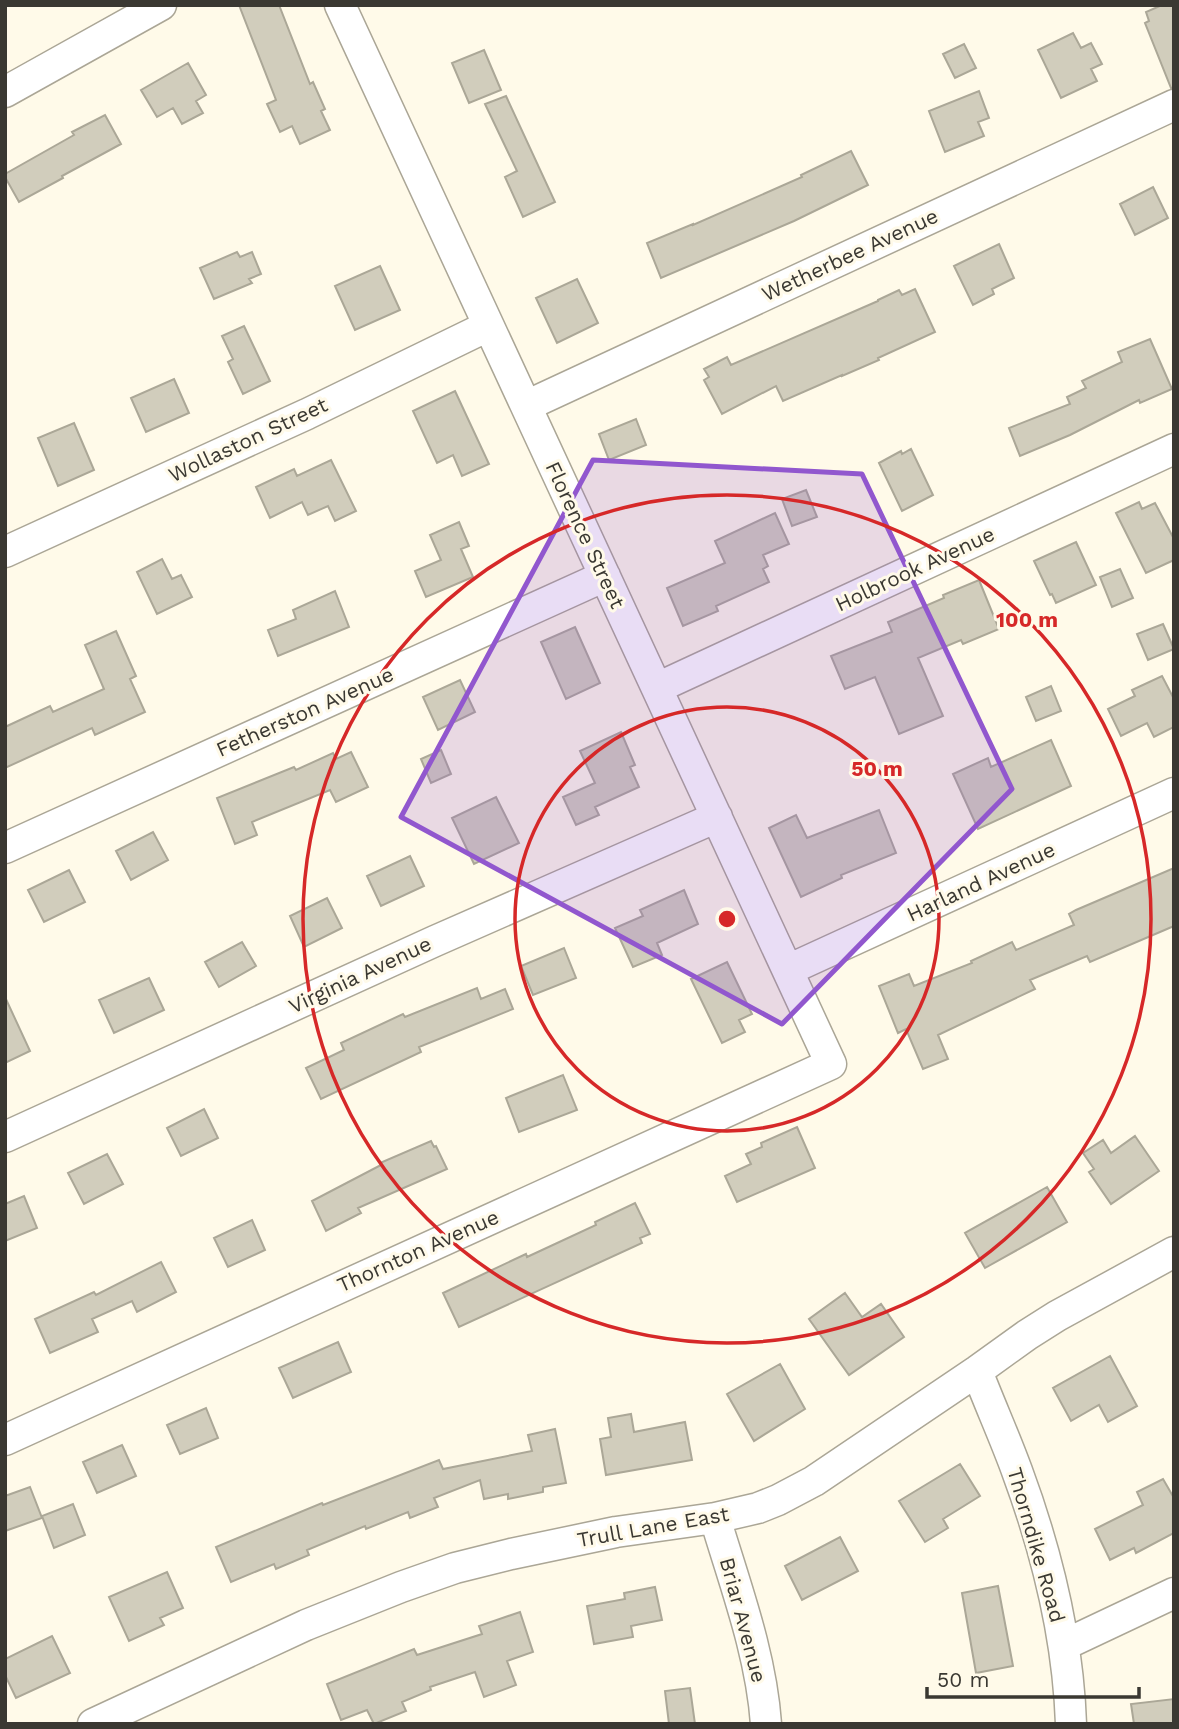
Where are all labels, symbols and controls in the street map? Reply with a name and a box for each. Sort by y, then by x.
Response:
street label: Wetherbee Avenue [758,203,942,306]
street label: Wollaston Street [164,392,331,487]
street label: Florence Street [540,457,631,612]
street label: Holbrook Avenue [831,521,998,616]
text: 100 m [996,607,1058,632]
street label: Fetherston Avenue [212,661,397,762]
text: 50 m [851,756,903,781]
street label: Harland Avenue [903,836,1059,927]
centre of rings [715,907,739,931]
street label: Virginia Avenue [284,931,435,1019]
street label: Thornton Avenue [333,1204,502,1297]
street label: Thorndike Road [1002,1464,1071,1625]
street label: Trull Lane East [575,1501,731,1552]
street label: Briar Avenue [715,1555,772,1685]
scale bar [927,1656,1139,1700]
text: 50 m [937,1667,989,1692]

